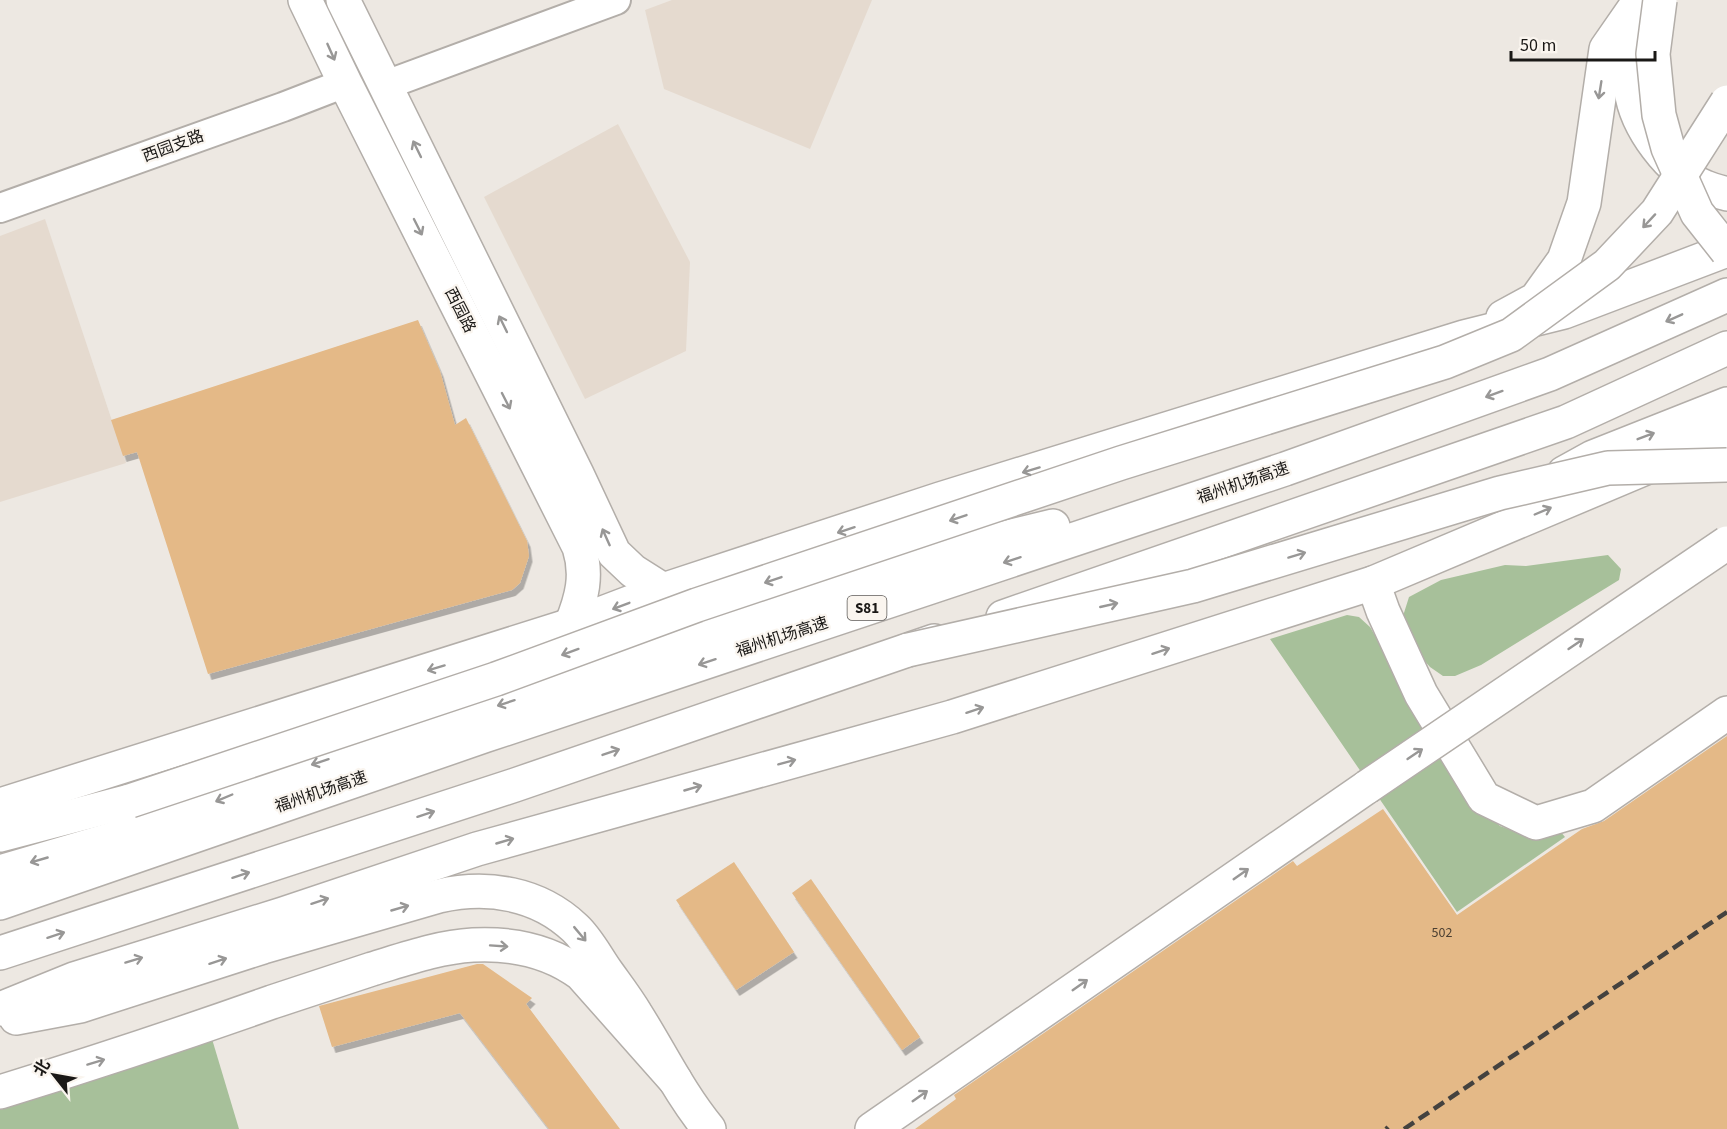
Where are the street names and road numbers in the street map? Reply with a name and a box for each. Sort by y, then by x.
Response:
street label: 西园支路 [139,125,207,167]
street label: 西园路 [439,284,481,336]
street label: 福州机场高速 [1194,457,1292,509]
road number: S81 [848,596,886,620]
street label: 福州机场高速 [733,612,831,662]
street label: 福州机场高速 [272,766,370,818]

